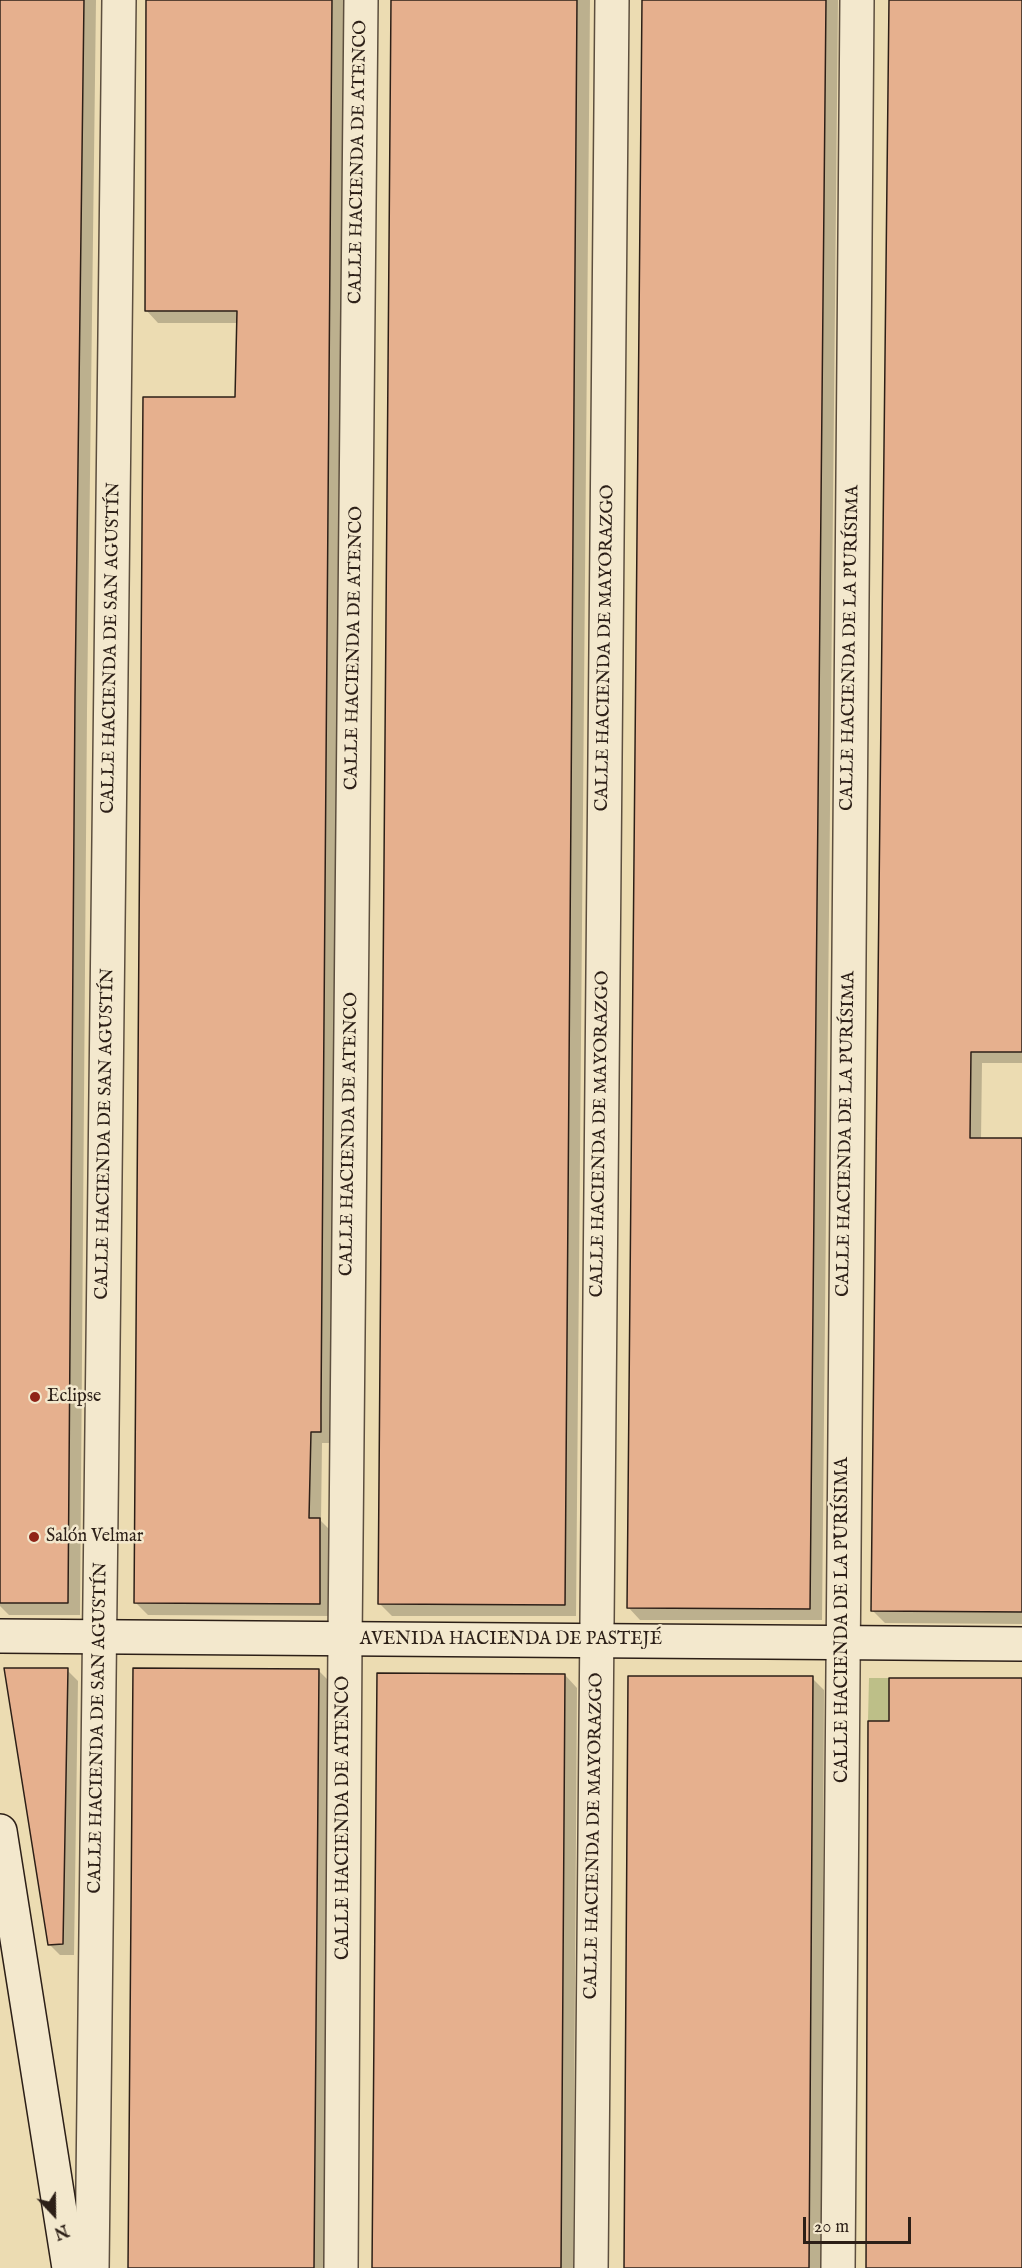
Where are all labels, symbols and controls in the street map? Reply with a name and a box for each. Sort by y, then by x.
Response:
street label: CALLE HACIENDA DE ATENCO [346,20,372,304]
street label: CALLE HACIENDA DE SAN AGUSTÍN [98,482,126,814]
street label: CALLE HACIENDA DE MAYORAZGO [592,484,620,812]
street label: CALLE HACIENDA DE LA PURÍSIMA [837,485,865,811]
street label: CALLE HACIENDA DE ATENCO [342,506,368,790]
street label: CALLE HACIENDA DE SAN AGUSTÍN [92,968,120,1300]
street label: CALLE HACIENDA DE MAYORAZGO [587,970,615,1298]
street label: CALLE HACIENDA DE LA PURÍSIMA [833,971,861,1297]
street label: CALLE HACIENDA DE ATENCO [337,992,363,1276]
place label: Eclipse [47,1386,101,1408]
marker: Eclipse [28,1390,42,1404]
street label: CALLE HACIENDA DE LA PURÍSIMA [832,1457,854,1783]
place label: Salón Velmar [46,1526,143,1548]
marker: Salón Velmar [27,1530,41,1544]
street label: CALLE HACIENDA DE SAN AGUSTÍN [85,1562,113,1894]
street label: AVENIDA HACIENDA DE PASTEJÉ [360,1629,662,1651]
street label: CALLE HACIENDA DE MAYORAZGO [581,1672,609,2000]
street label: CALLE HACIENDA DE ATENCO [333,1676,355,1960]
north arrow [24,2184,84,2244]
scale bar [806,2205,914,2243]
text: 20 m [814,2216,849,2239]
text: N [51,2219,71,2243]

